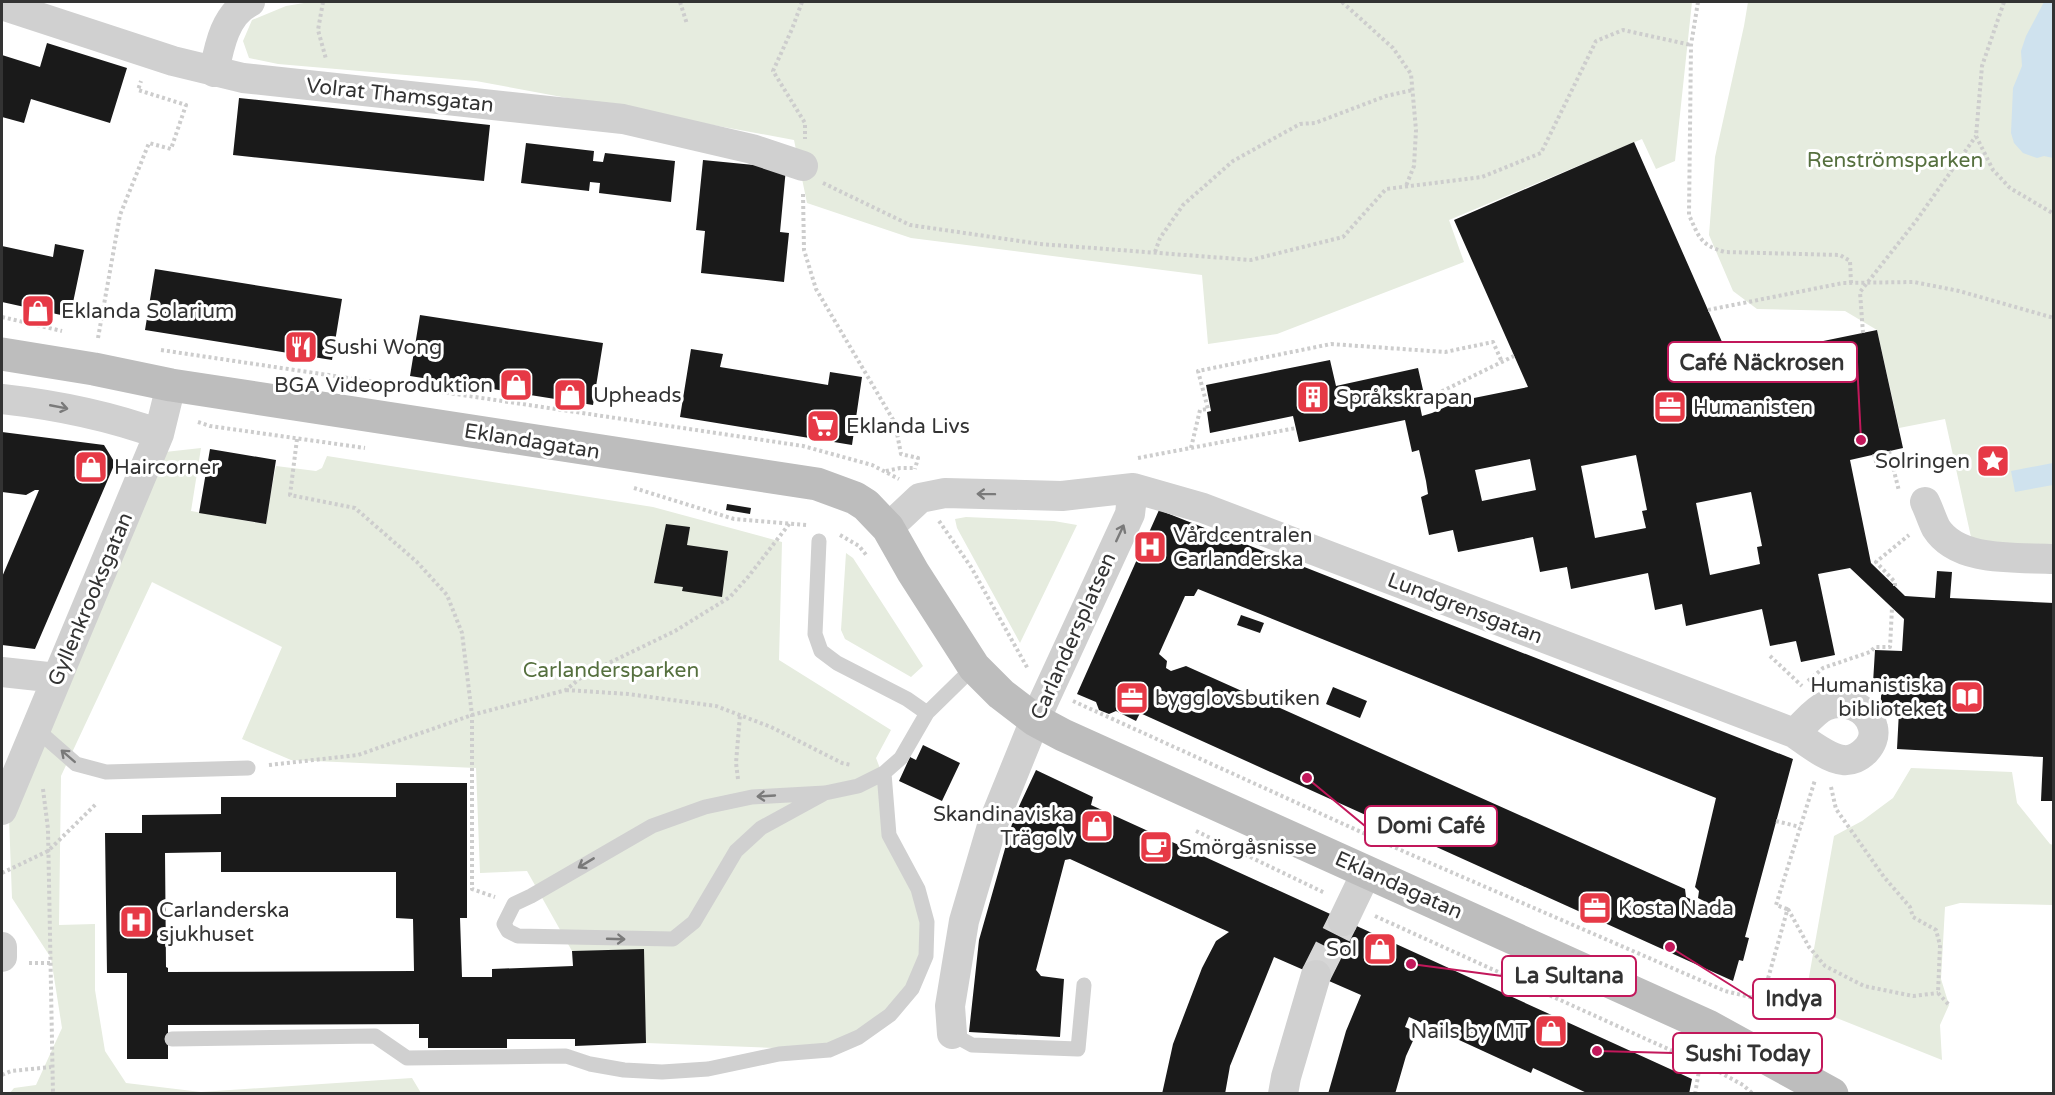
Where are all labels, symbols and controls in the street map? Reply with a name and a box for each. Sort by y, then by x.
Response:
street label: Volrat Thamsgatan [305,73,495,118]
park label: Renströmsparken [1807,148,1983,173]
shop icon: Eklanda Solarium [20,293,56,329]
place label: Eklanda Solarium [61,299,234,324]
restaurant icon: Sushi Wong [283,329,319,365]
place label: Sushi Wong [324,335,442,360]
callout: Café Näckrosen [1668,342,1857,382]
text: Café Näckrosen [1680,350,1844,376]
shop icon: BGA Videoproduktion [498,367,534,403]
place label: BGA Videoproduktion [274,373,493,398]
shop icon: Upheads [552,377,588,413]
building icon: Språkskrapan [1295,379,1331,415]
place label: Upheads [593,383,682,408]
place label: Språkskrapan [1336,385,1472,410]
office icon: Humanisten [1652,389,1688,425]
place label: Humanisten [1693,395,1813,420]
one-way arrow [50,402,69,414]
supermarket icon: Eklanda Livs [805,408,841,444]
place label: Eklanda Livs [846,414,970,439]
street label: Eklandagatan [462,418,602,465]
place icon: Solringen [1975,443,2011,479]
shop icon: Haircorner [73,449,109,485]
place label: Solringen [1875,449,1970,474]
place label: Haircorner [114,455,219,480]
one-way arrow [977,489,997,500]
street label: Gyllenkrooksgatan [43,509,138,690]
place label: Vårdcentralen Carlanderska [1173,523,1313,572]
one-way arrow [1115,525,1127,543]
hospital icon: Vårdcentralen Carlanderska [1132,529,1168,565]
street label: Carlandersplatsen [1025,549,1122,724]
street label: Lundgrensgatan [1384,567,1546,650]
park label: Carlandersparken [523,658,699,683]
place label: Humanistiska biblioteket [1810,673,1944,722]
library icon: Humanistiska biblioteket [1949,679,1985,715]
office icon: bygglovsbutiken [1114,680,1150,716]
place label: bygglovsbutiken [1155,686,1320,711]
one-way arrow [61,749,76,763]
one-way arrow [757,791,777,802]
place label: Skandinaviska Trägolv [933,802,1074,851]
callout: Domi Café [1365,806,1497,846]
shop icon: Skandinaviska Trägolv [1079,808,1115,844]
text: Domi Café [1377,813,1485,839]
cafe icon: Smörgåsnisse [1138,829,1174,865]
place label: Smörgåsnisse [1179,835,1317,860]
street label: Eklandagatan [1331,846,1467,925]
one-way arrow [577,858,594,870]
office icon: Kosta Nada [1577,890,1613,926]
place label: Kosta Nada [1618,896,1734,921]
place label: Carlanderska sjukhuset [159,898,290,947]
hospital icon: Carlanderska sjukhuset [118,904,154,940]
shop icon: Sol [1362,931,1398,967]
one-way arrow [606,933,626,944]
place label: Sol [1326,937,1357,962]
callout: La Sultana [1502,956,1636,996]
text: La Sultana [1514,963,1624,989]
callout: Indya [1753,979,1835,1019]
text: Indya [1765,986,1823,1012]
shop icon: Nails by MT [1533,1013,1569,1049]
place label: Nails by MT [1410,1019,1528,1044]
callout: Sushi Today [1673,1033,1822,1073]
text: Sushi Today [1685,1041,1811,1067]

